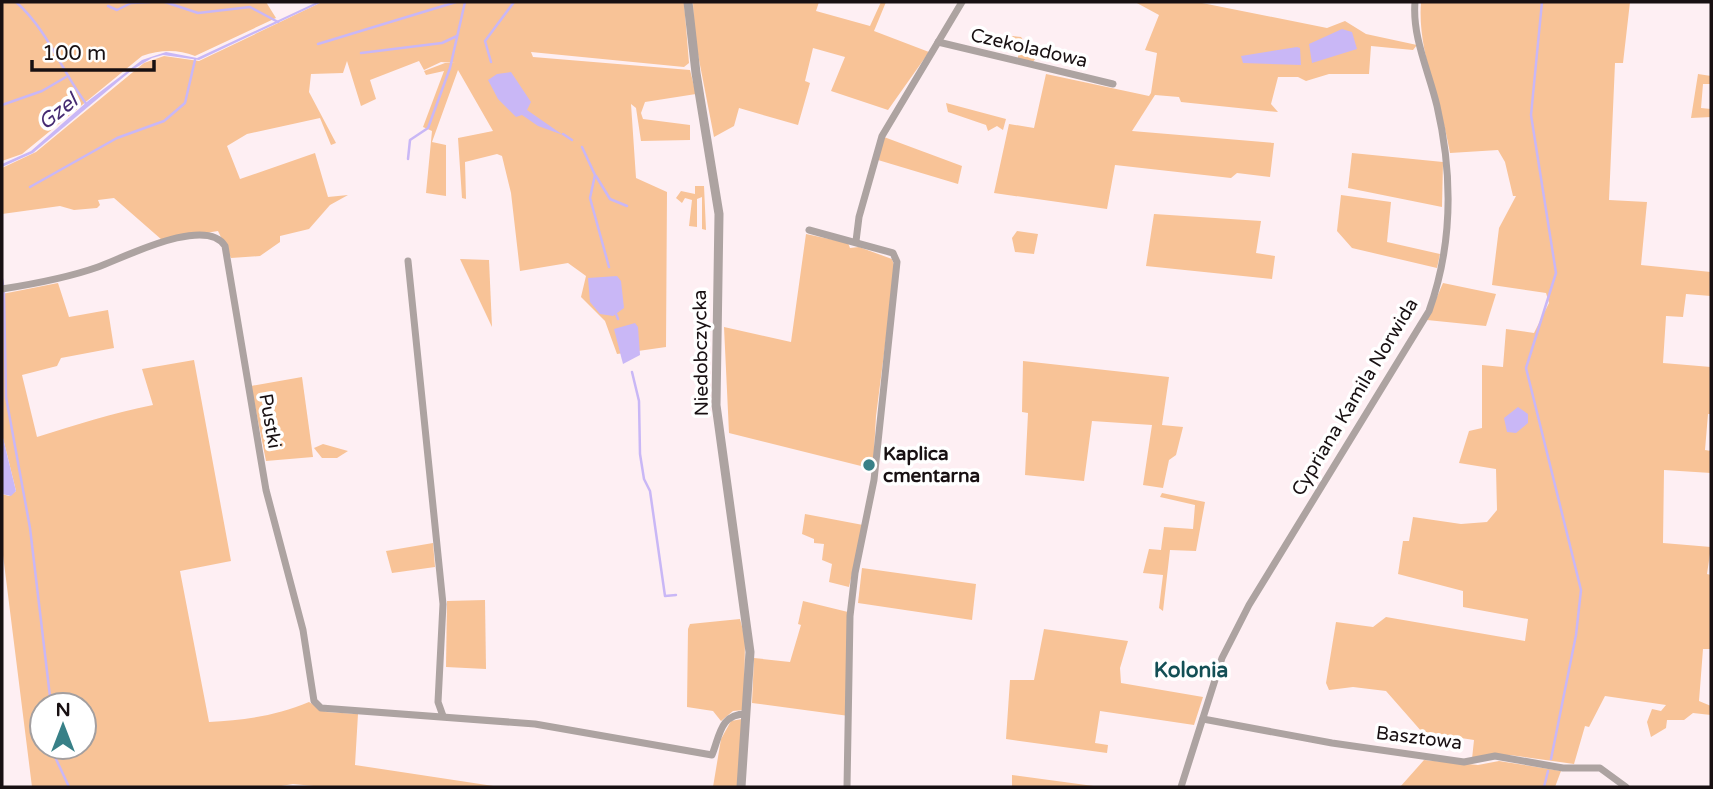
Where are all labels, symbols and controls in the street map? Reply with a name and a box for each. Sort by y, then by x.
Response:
street label: Czekoladowa [968,24,1090,72]
scale bar [32,28,154,72]
text: 100 m [42,41,106,66]
water label: Gzel [33,87,85,135]
street label: Niedobczycka [689,289,713,417]
street label: Cypriana Kamila Norwida [1287,294,1423,500]
street label: Pustki [254,392,286,450]
place label: Kaplica cmentarna [883,443,980,487]
marker: Kaplica cmentarna [861,457,877,473]
district label: Kolonia [1154,658,1228,683]
north arrow [28,691,98,761]
text: N [55,699,71,721]
street label: Basztowa [1375,722,1463,754]

